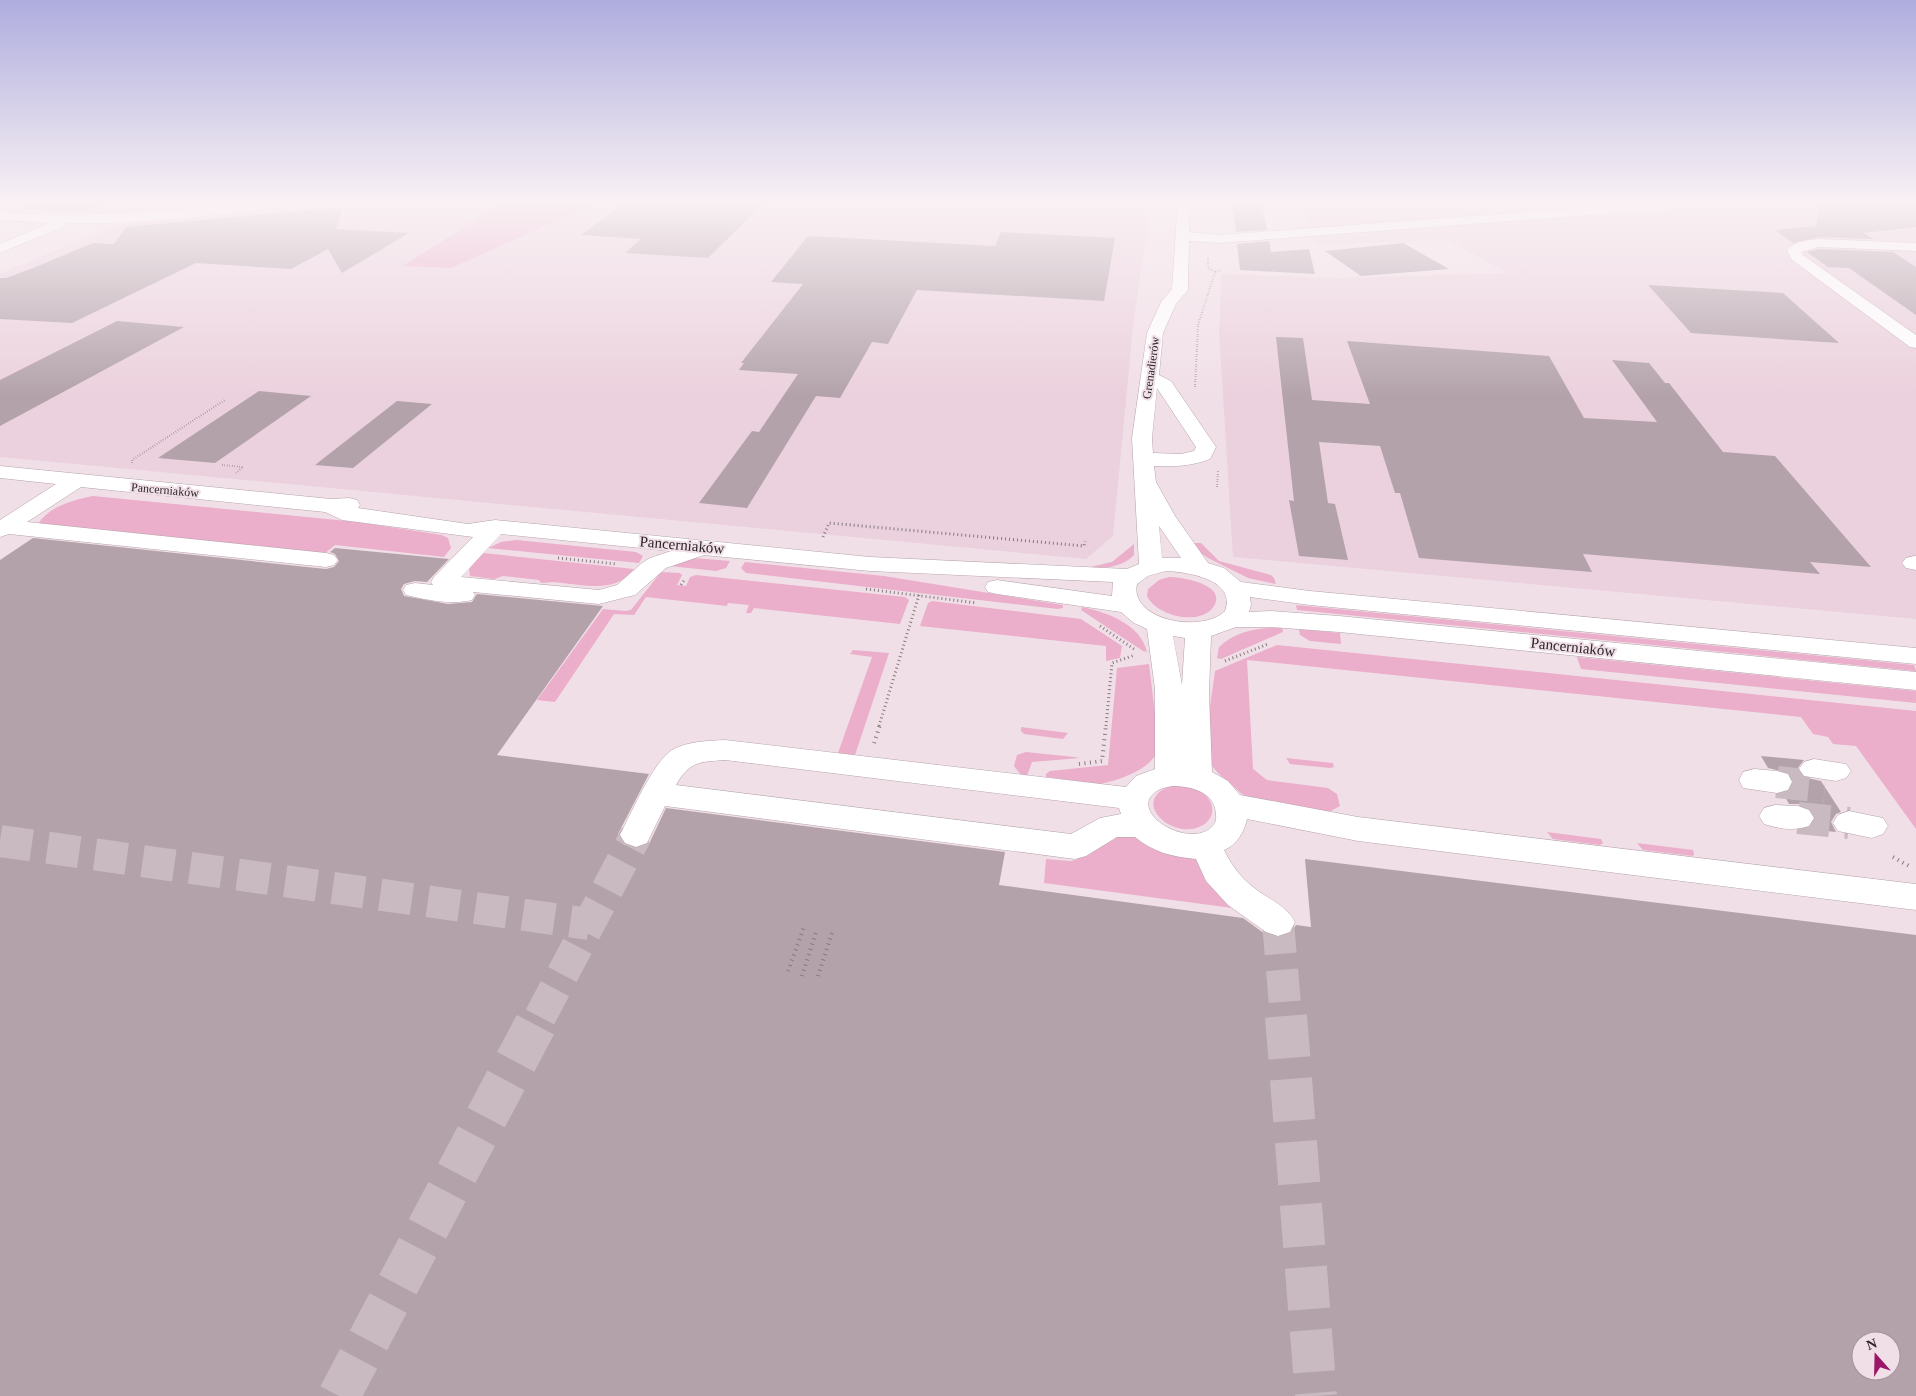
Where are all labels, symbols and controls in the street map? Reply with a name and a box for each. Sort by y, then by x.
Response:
street label: Grenadierów [1140,336,1162,400]
street label: Pancerniaków [131,480,200,500]
street label: Pancerniaków [639,533,725,557]
street label: Pancerniaków [1530,635,1616,659]
north arrow [1851,1331,1901,1381]
text: N [1864,1335,1879,1353]

